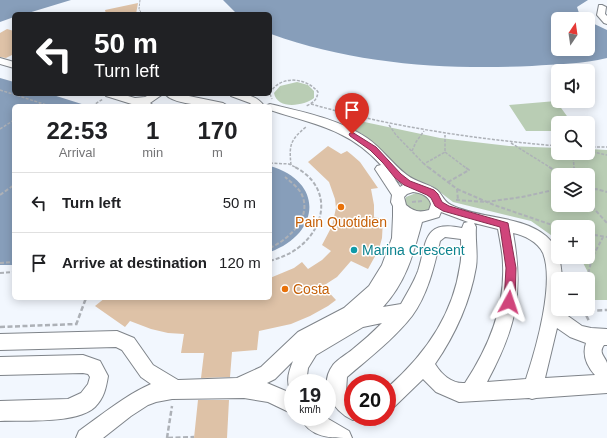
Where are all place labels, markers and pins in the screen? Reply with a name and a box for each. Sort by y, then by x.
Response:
pin [335,93,369,134]
marker: Pain Quotidien [336,202,346,212]
place label: Pain Quotidien [295,214,387,230]
place label: Marina Crescent [362,242,465,258]
marker: Marina Crescent [349,245,359,255]
place label: Costa [293,281,330,297]
marker: Costa [280,284,290,294]

